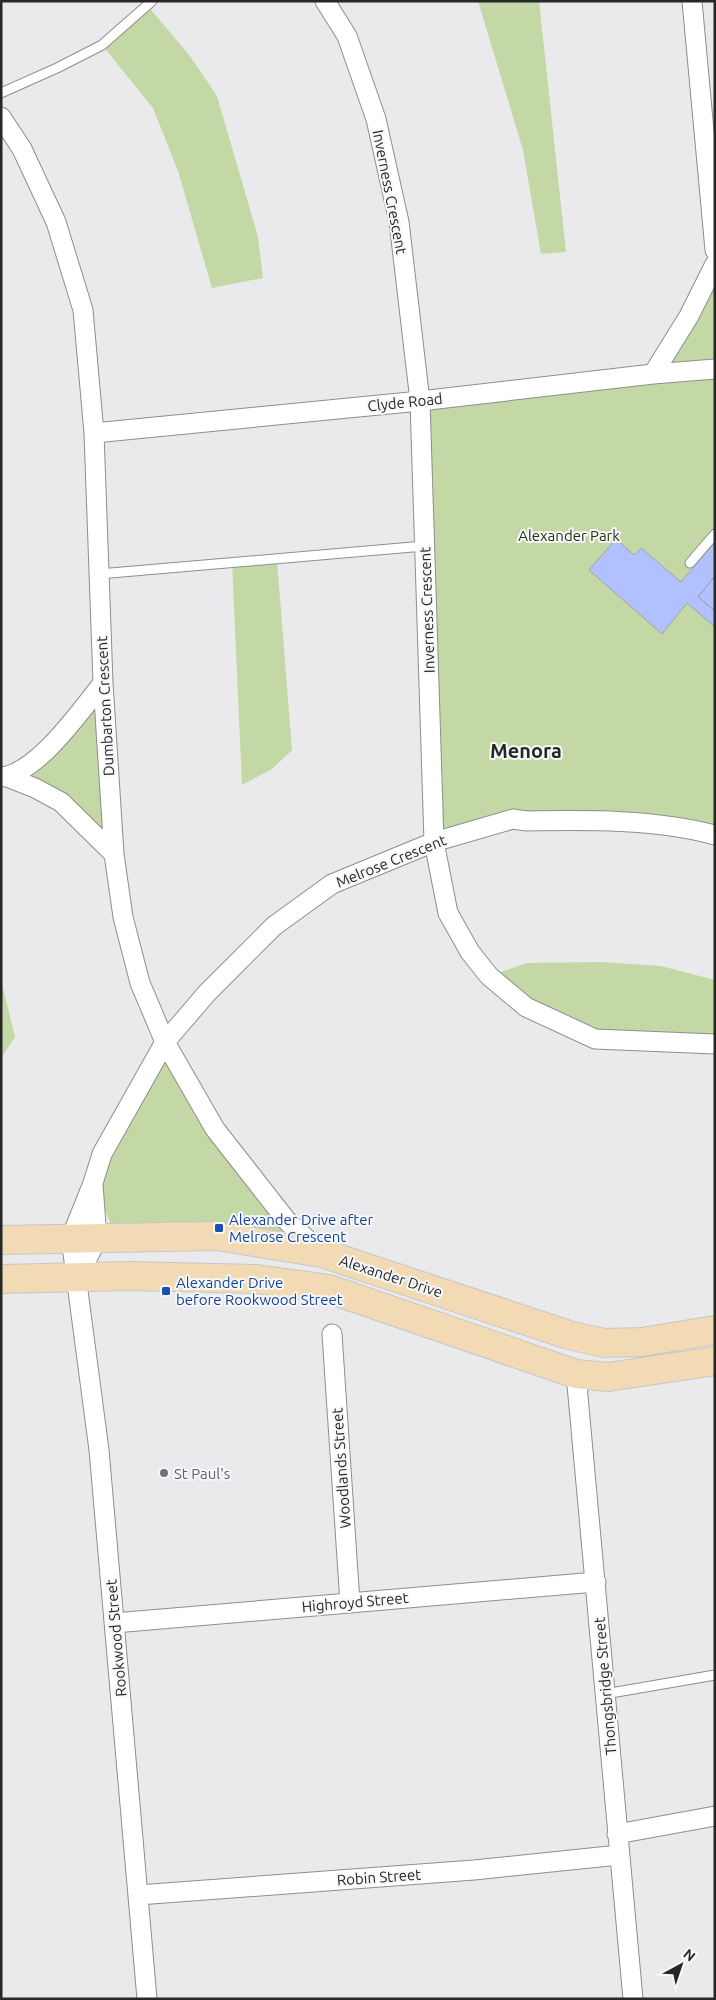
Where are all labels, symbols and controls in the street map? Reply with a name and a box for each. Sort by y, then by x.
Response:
street label: Inverness Crescent [370,128,410,256]
street label: Clyde Road [367,390,443,414]
park label: Alexander Park [518,527,620,544]
street label: Inverness Crescent [416,547,438,673]
street label: Dumbarton Crescent [93,635,117,776]
district label: Menora [490,739,562,762]
street label: Melrose Crescent [333,831,449,891]
place label: Alexander Drive after Melrose Crescent [229,1211,373,1245]
marker: Alexander Drive after Melrose Crescent [213,1222,225,1234]
street label: Alexander Drive [337,1251,445,1301]
place label: Alexander Drive before Rookwood Street [176,1274,343,1308]
marker: Alexander Drive before Rookwood Street [160,1285,172,1297]
street label: Woodlands Street [328,1407,354,1529]
place label: St Paul's [174,1465,230,1482]
marker: St Paul's [158,1467,170,1479]
street label: Rookwood Street [102,1579,130,1697]
street label: Highroyd Street [301,1589,409,1615]
street label: Thongsbridge Street [590,1616,620,1756]
street label: Robin Street [336,1866,422,1888]
north arrow [656,1940,706,1990]
text: N [680,1946,699,1965]

